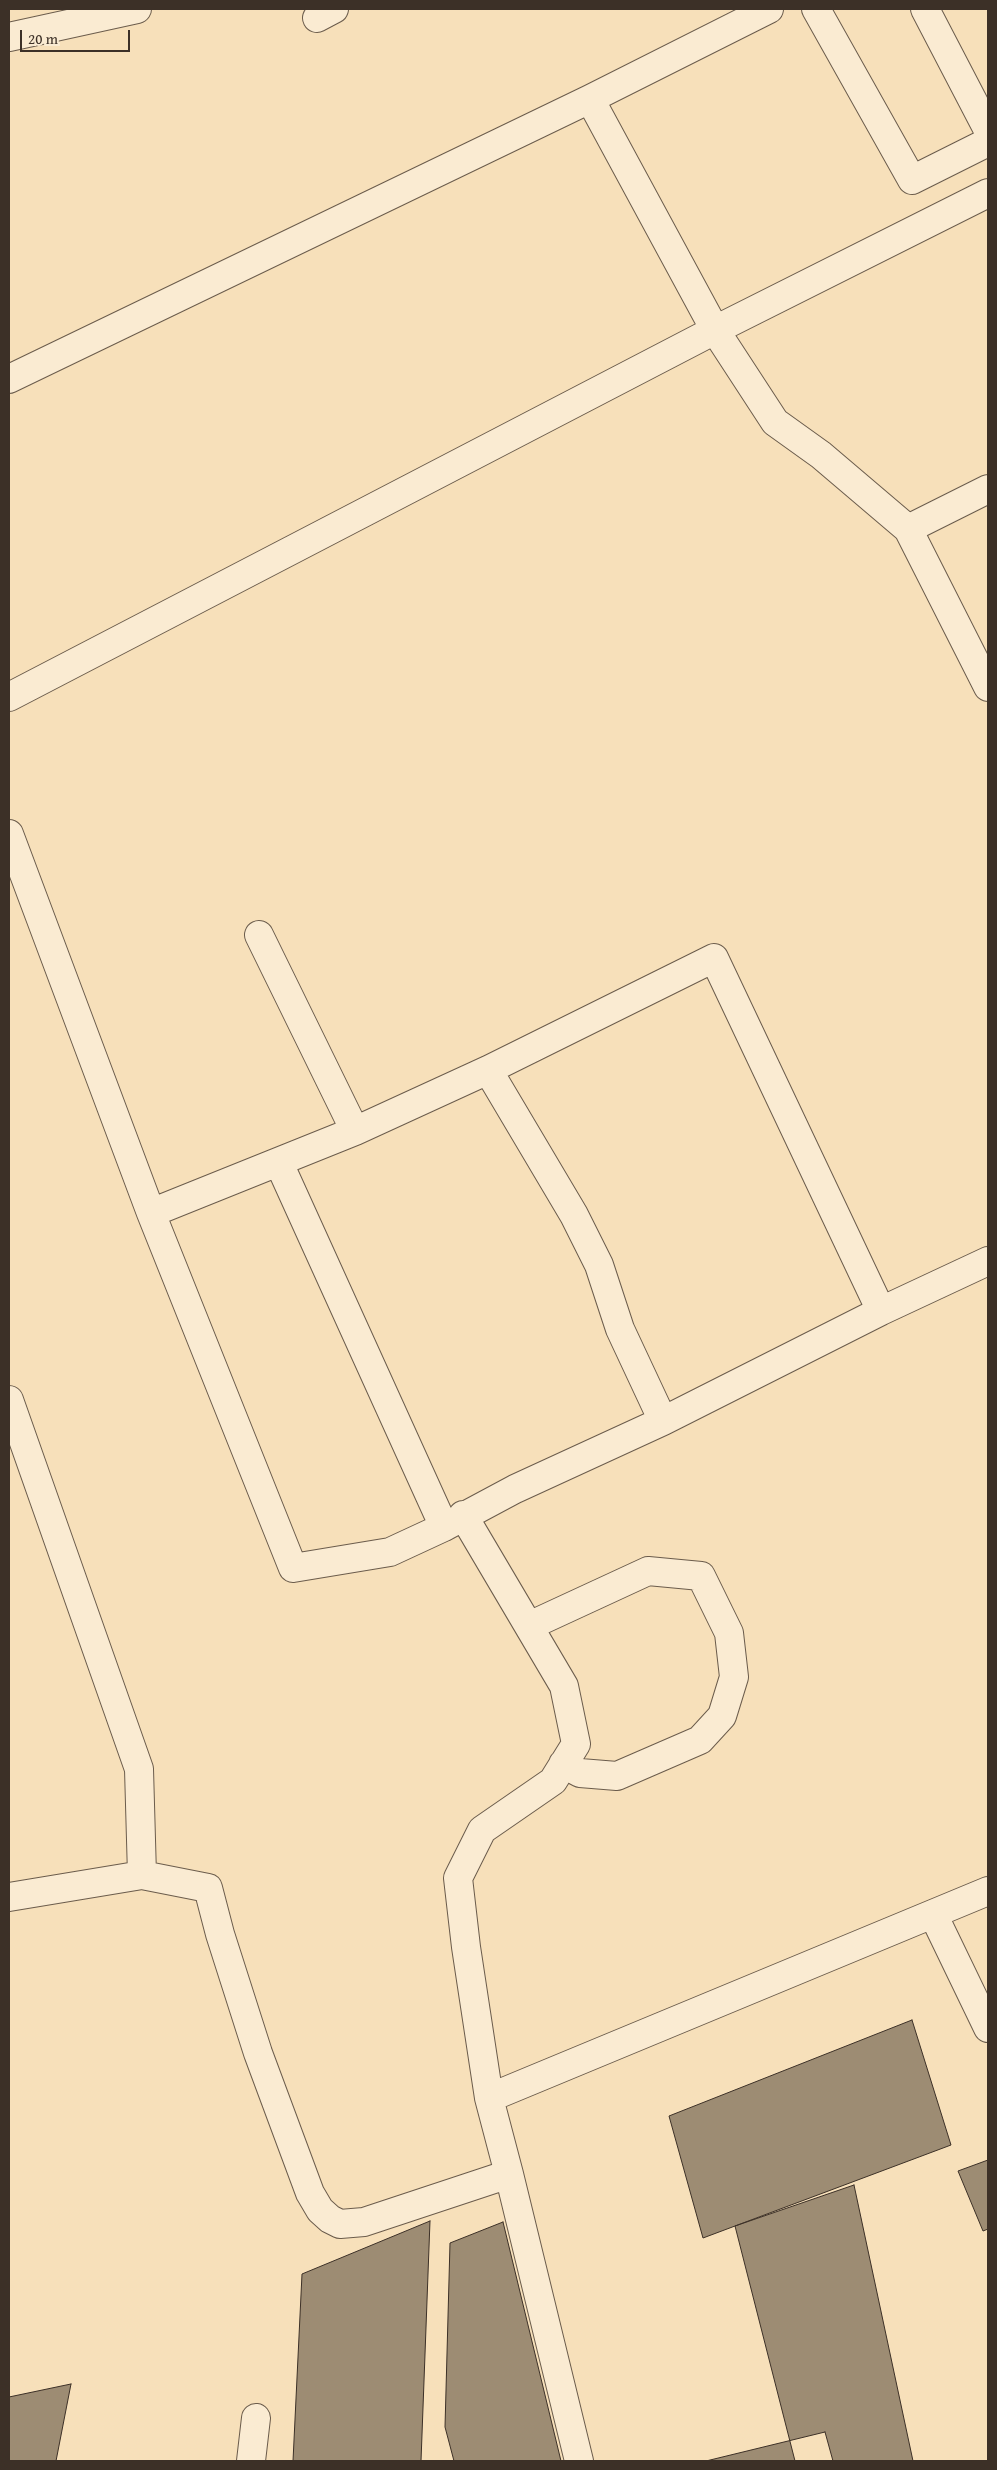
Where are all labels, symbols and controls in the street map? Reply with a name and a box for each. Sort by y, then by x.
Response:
scale bar [22,20,132,52]
text: 20 m [28,28,58,49]

